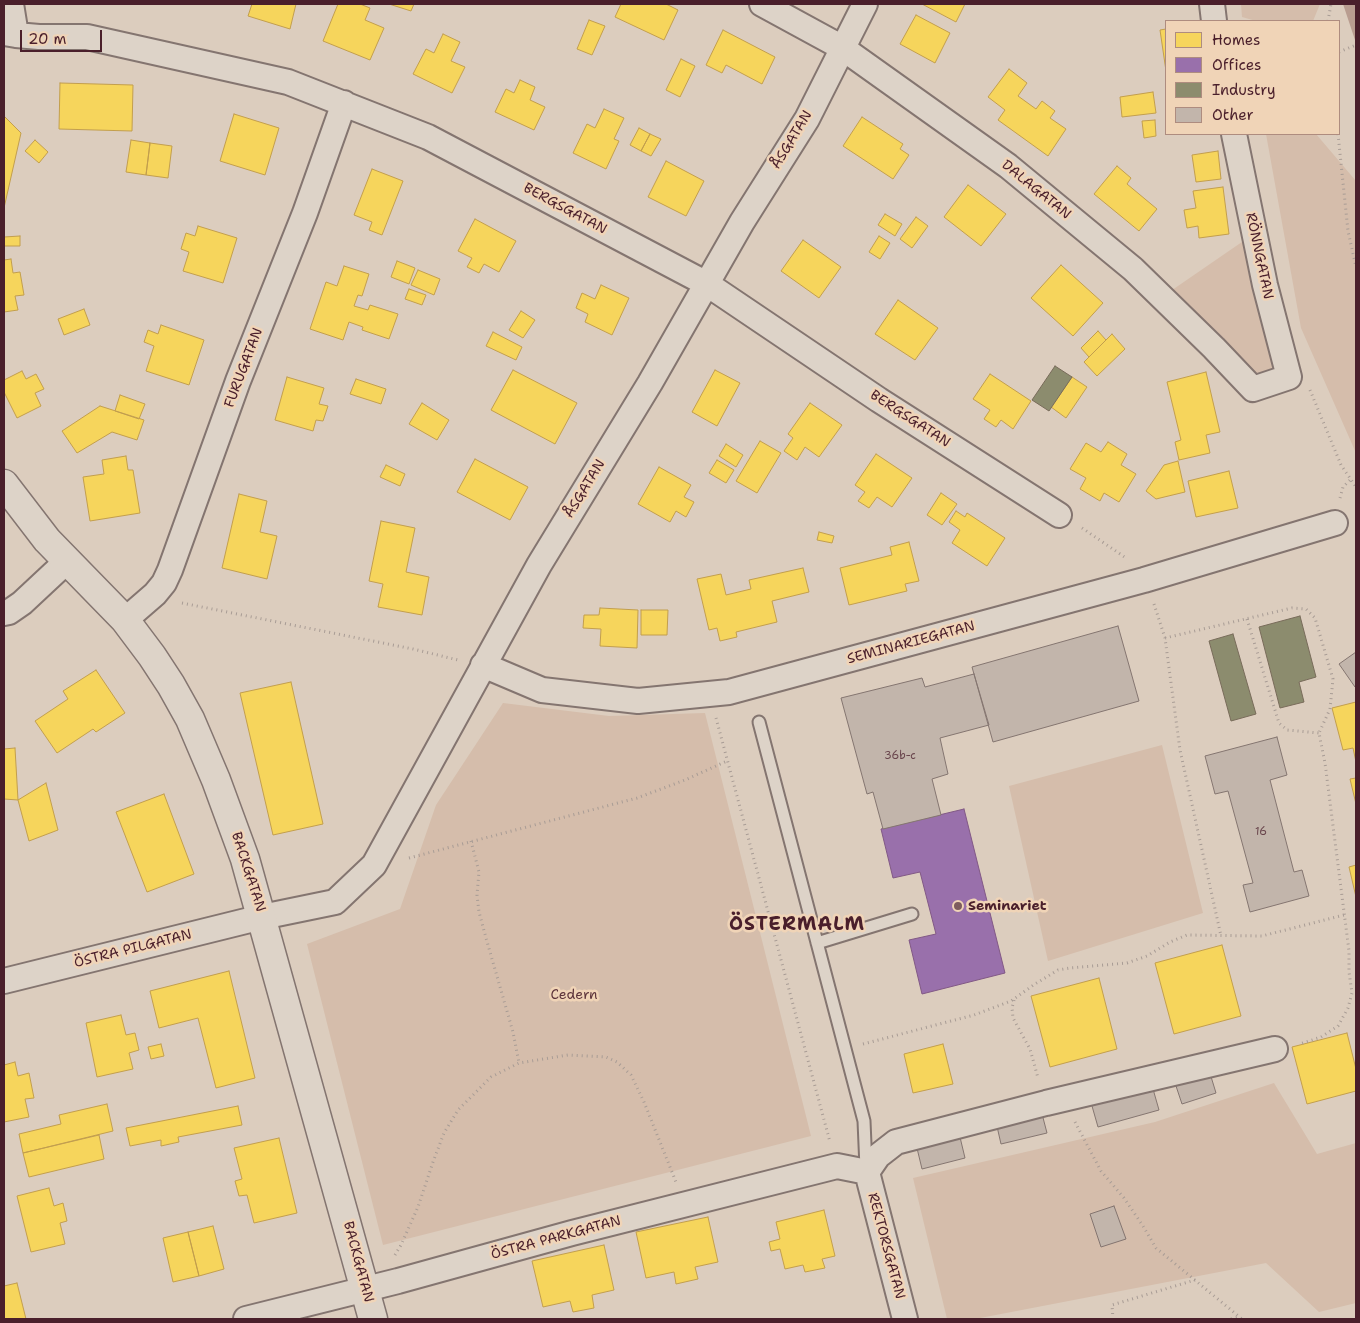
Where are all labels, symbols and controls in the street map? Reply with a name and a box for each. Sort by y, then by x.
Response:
scale bar [22,20,105,52]
legend [1165,20,1340,135]
text: 20 m [28,29,67,49]
text: Homes [1212,30,1260,50]
text: Offices [1212,55,1261,75]
text: Industry [1212,80,1276,100]
text: Other [1212,105,1254,125]
street label: ÅSGATAN [768,108,816,172]
street label: DALAGATAN [998,157,1074,223]
street label: BERGSGATAN [520,180,610,238]
street label: RÖNNGATAN [1242,211,1276,301]
street label: FURUGATAN [221,326,267,410]
street label: BERGSGATAN [867,387,953,451]
street label: ÅSGATAN [561,457,609,521]
street label: SEMINARIEGATAN [845,618,977,668]
house number: 36b-c [884,749,916,763]
house number: 16 [1255,825,1267,839]
street label: BACKGATAN [227,830,269,914]
place label: Seminariet [968,898,1046,914]
marker: Seminariet [952,900,964,912]
district label: ÖSTERMALM [728,914,866,936]
street label: ÖSTRA PILGATAN [72,926,194,972]
park label: Cedern [550,987,598,1003]
street label: REKTORSGATAN [864,1191,908,1301]
street label: ÖSTRA PARKGATAN [489,1213,623,1263]
street label: BACKGATAN [339,1220,377,1304]

